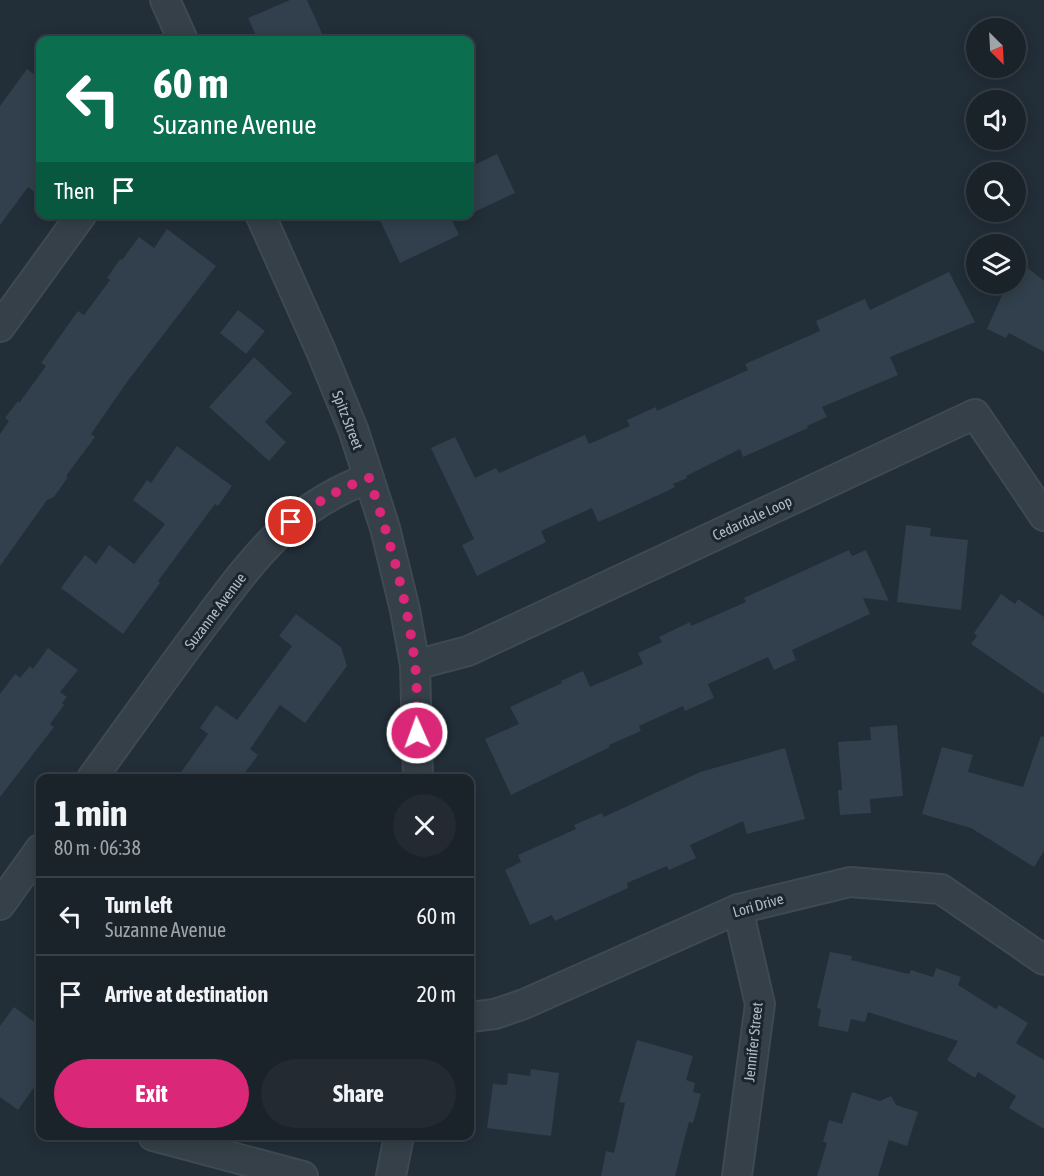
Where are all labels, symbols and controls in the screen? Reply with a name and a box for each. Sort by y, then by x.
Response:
north arrow [966,18,1026,78]
map controls [966,18,1026,294]
text: 60 m [153,59,228,107]
icon: left [54,60,132,138]
button: sound [966,90,1026,150]
text: Suzanne Avenue [153,109,317,140]
button: search [966,162,1026,222]
icon: arrive [107,174,140,207]
text: Then [54,178,95,204]
button: layers [966,234,1026,294]
street label: Spitz Street [329,388,367,452]
street label: Cedardale Loop [710,492,794,544]
pin [265,496,316,547]
icon: arrive [274,505,307,538]
street label: Suzanne Avenue [181,569,249,652]
position arrow [385,701,449,765]
text: 1 min [54,792,128,834]
button: close [393,794,456,857]
text: 80 m · 06:38 [54,836,141,859]
street label: Lori Drive [731,890,785,920]
text: Turn left [105,892,172,918]
icon: left [54,900,87,933]
text: 60 m [416,903,456,929]
text: Suzanne Avenue [105,918,226,941]
icon: arrive [54,978,87,1011]
text: Arrive at destination [105,981,268,1007]
text: 20 m [416,981,456,1007]
street label: Jennifer Street [740,1001,766,1083]
button: Exit [54,1059,249,1128]
button: Share [261,1059,456,1128]

